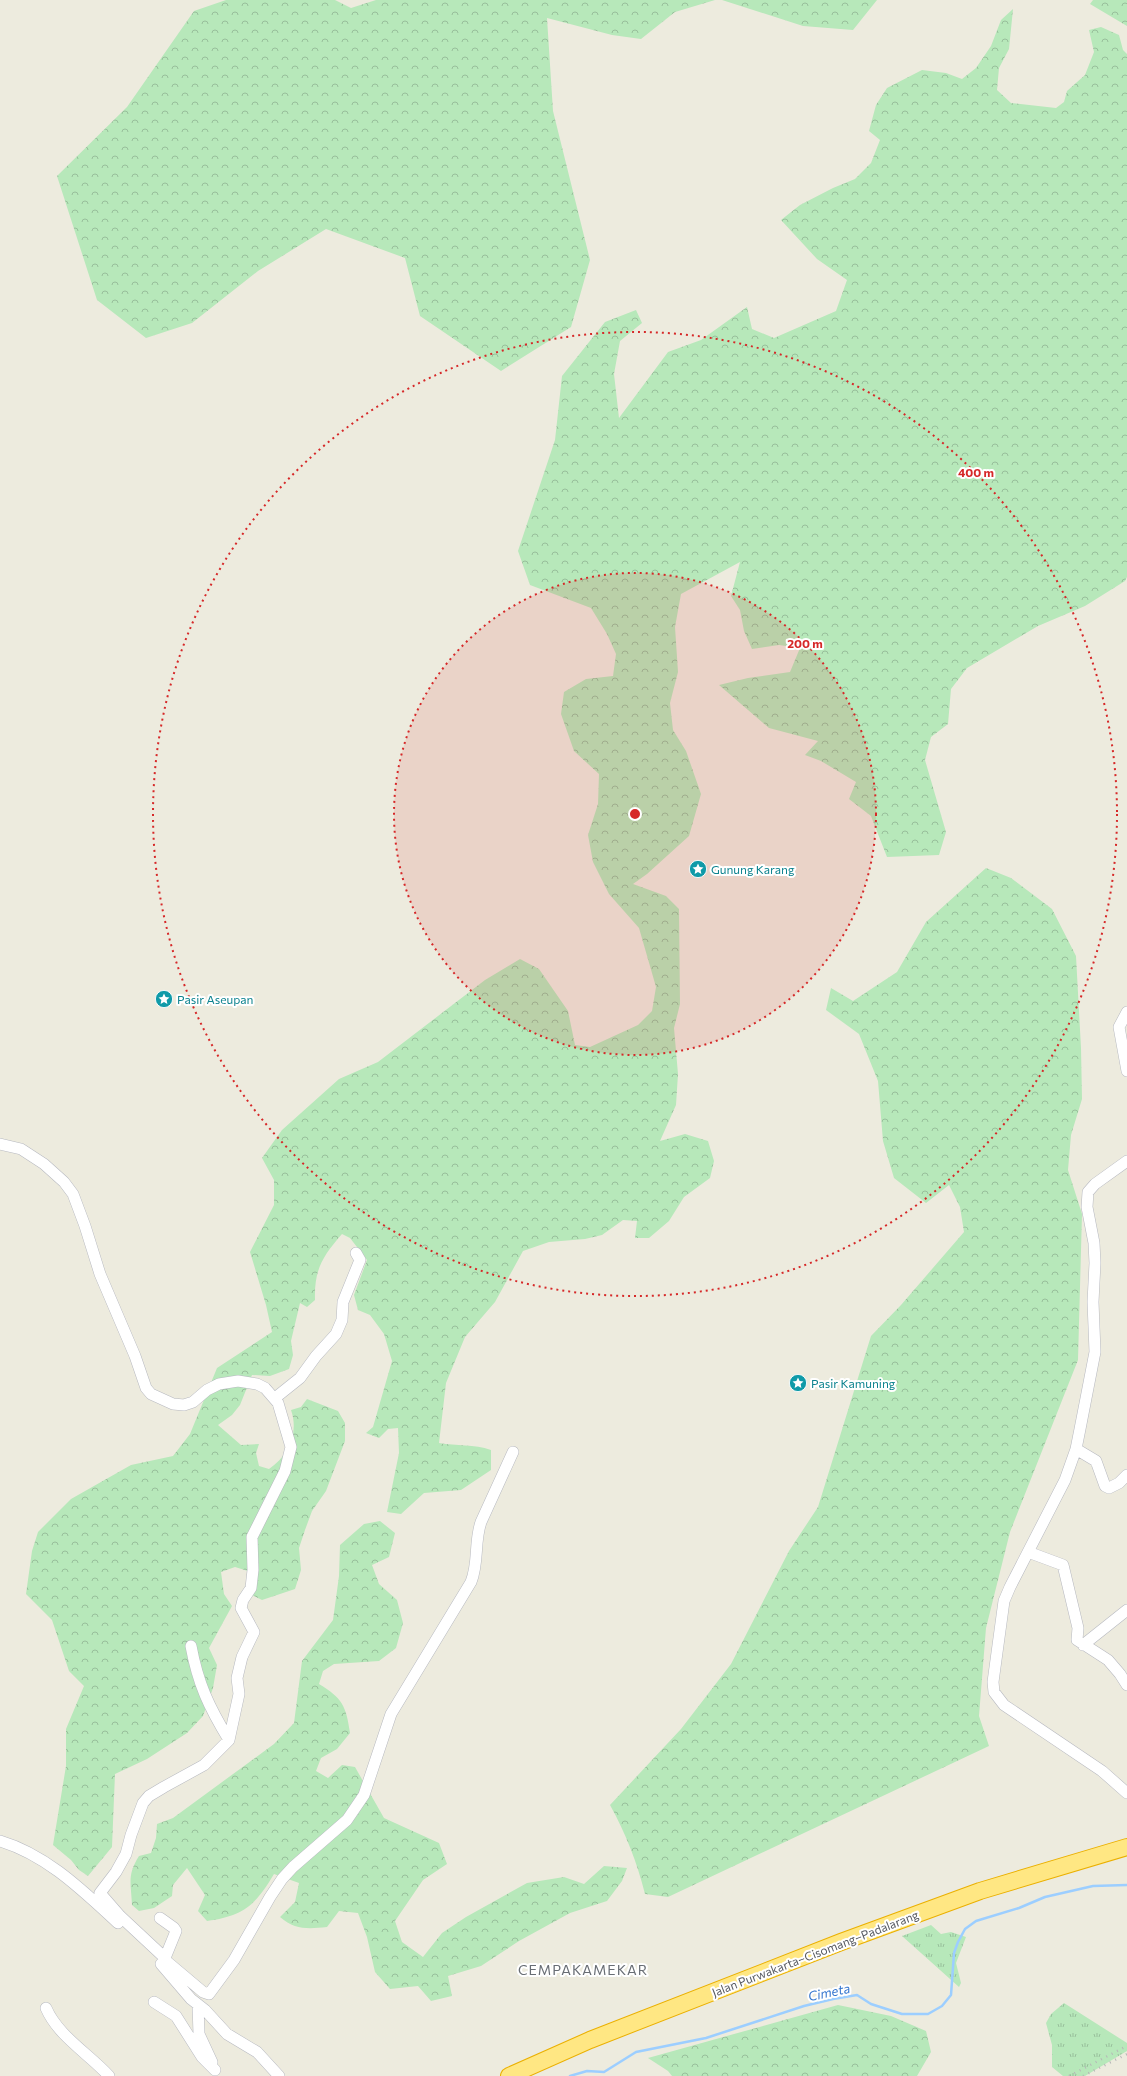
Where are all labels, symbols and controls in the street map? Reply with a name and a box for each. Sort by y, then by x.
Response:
text: 400 m [958,465,994,479]
text: 200 m [787,636,823,650]
centre of rings [628,807,642,821]
place icon: Gunung Karang [688,859,708,879]
place label: Gunung Karang [711,862,795,876]
place icon: Pasir Aseupan [154,989,174,1009]
place label: Pasir Aseupan [177,992,253,1006]
place icon: Pasir Kamuning [788,1373,808,1393]
place label: Pasir Kamuning [811,1376,896,1390]
street label: Jalan Purwakarta–Cisomang–Padalarang [710,1907,921,2000]
district label: CEMPAKAMEKAR [518,1961,648,1978]
water label: Cimeta [807,1980,852,2004]

